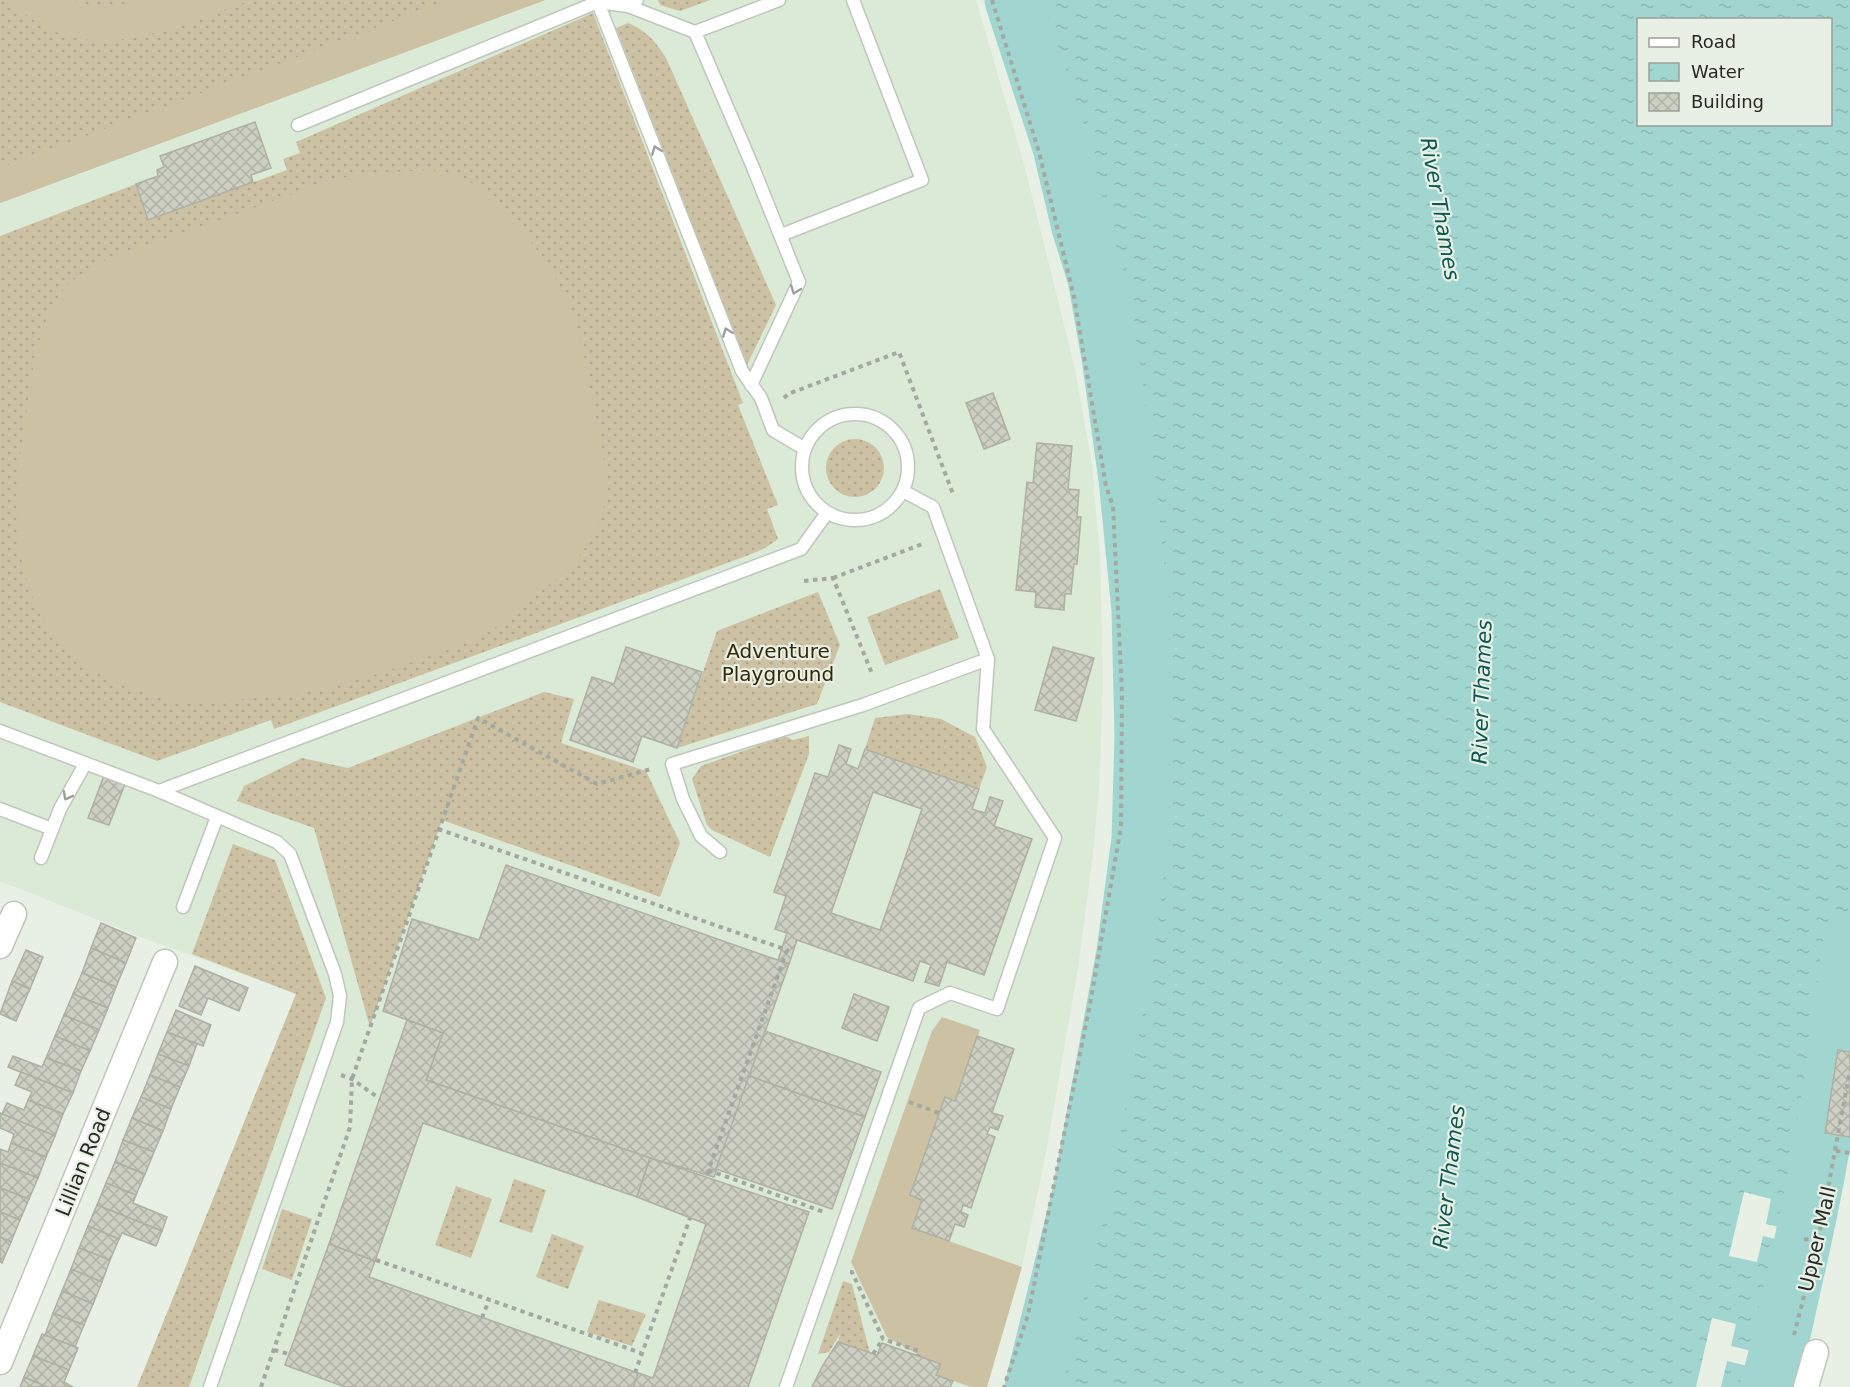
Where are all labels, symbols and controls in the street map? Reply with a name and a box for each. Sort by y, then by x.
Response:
legend [1637,18,1832,126]
text: Road [1691,31,1736,52]
text: Water [1691,61,1745,82]
text: Building [1691,91,1764,112]
water label: River Thames [1416,136,1464,282]
one-way arrow [651,146,663,157]
one-way arrow [789,284,802,294]
one-way arrow [722,327,734,338]
water label: River Thames [1467,619,1497,765]
park label: Adventure Playground [722,639,834,686]
one-way arrow [63,790,74,800]
street label: Lillian Road [50,1104,116,1220]
water label: River Thames [1428,1104,1470,1250]
street label: Upper Mall [1793,1184,1841,1294]

